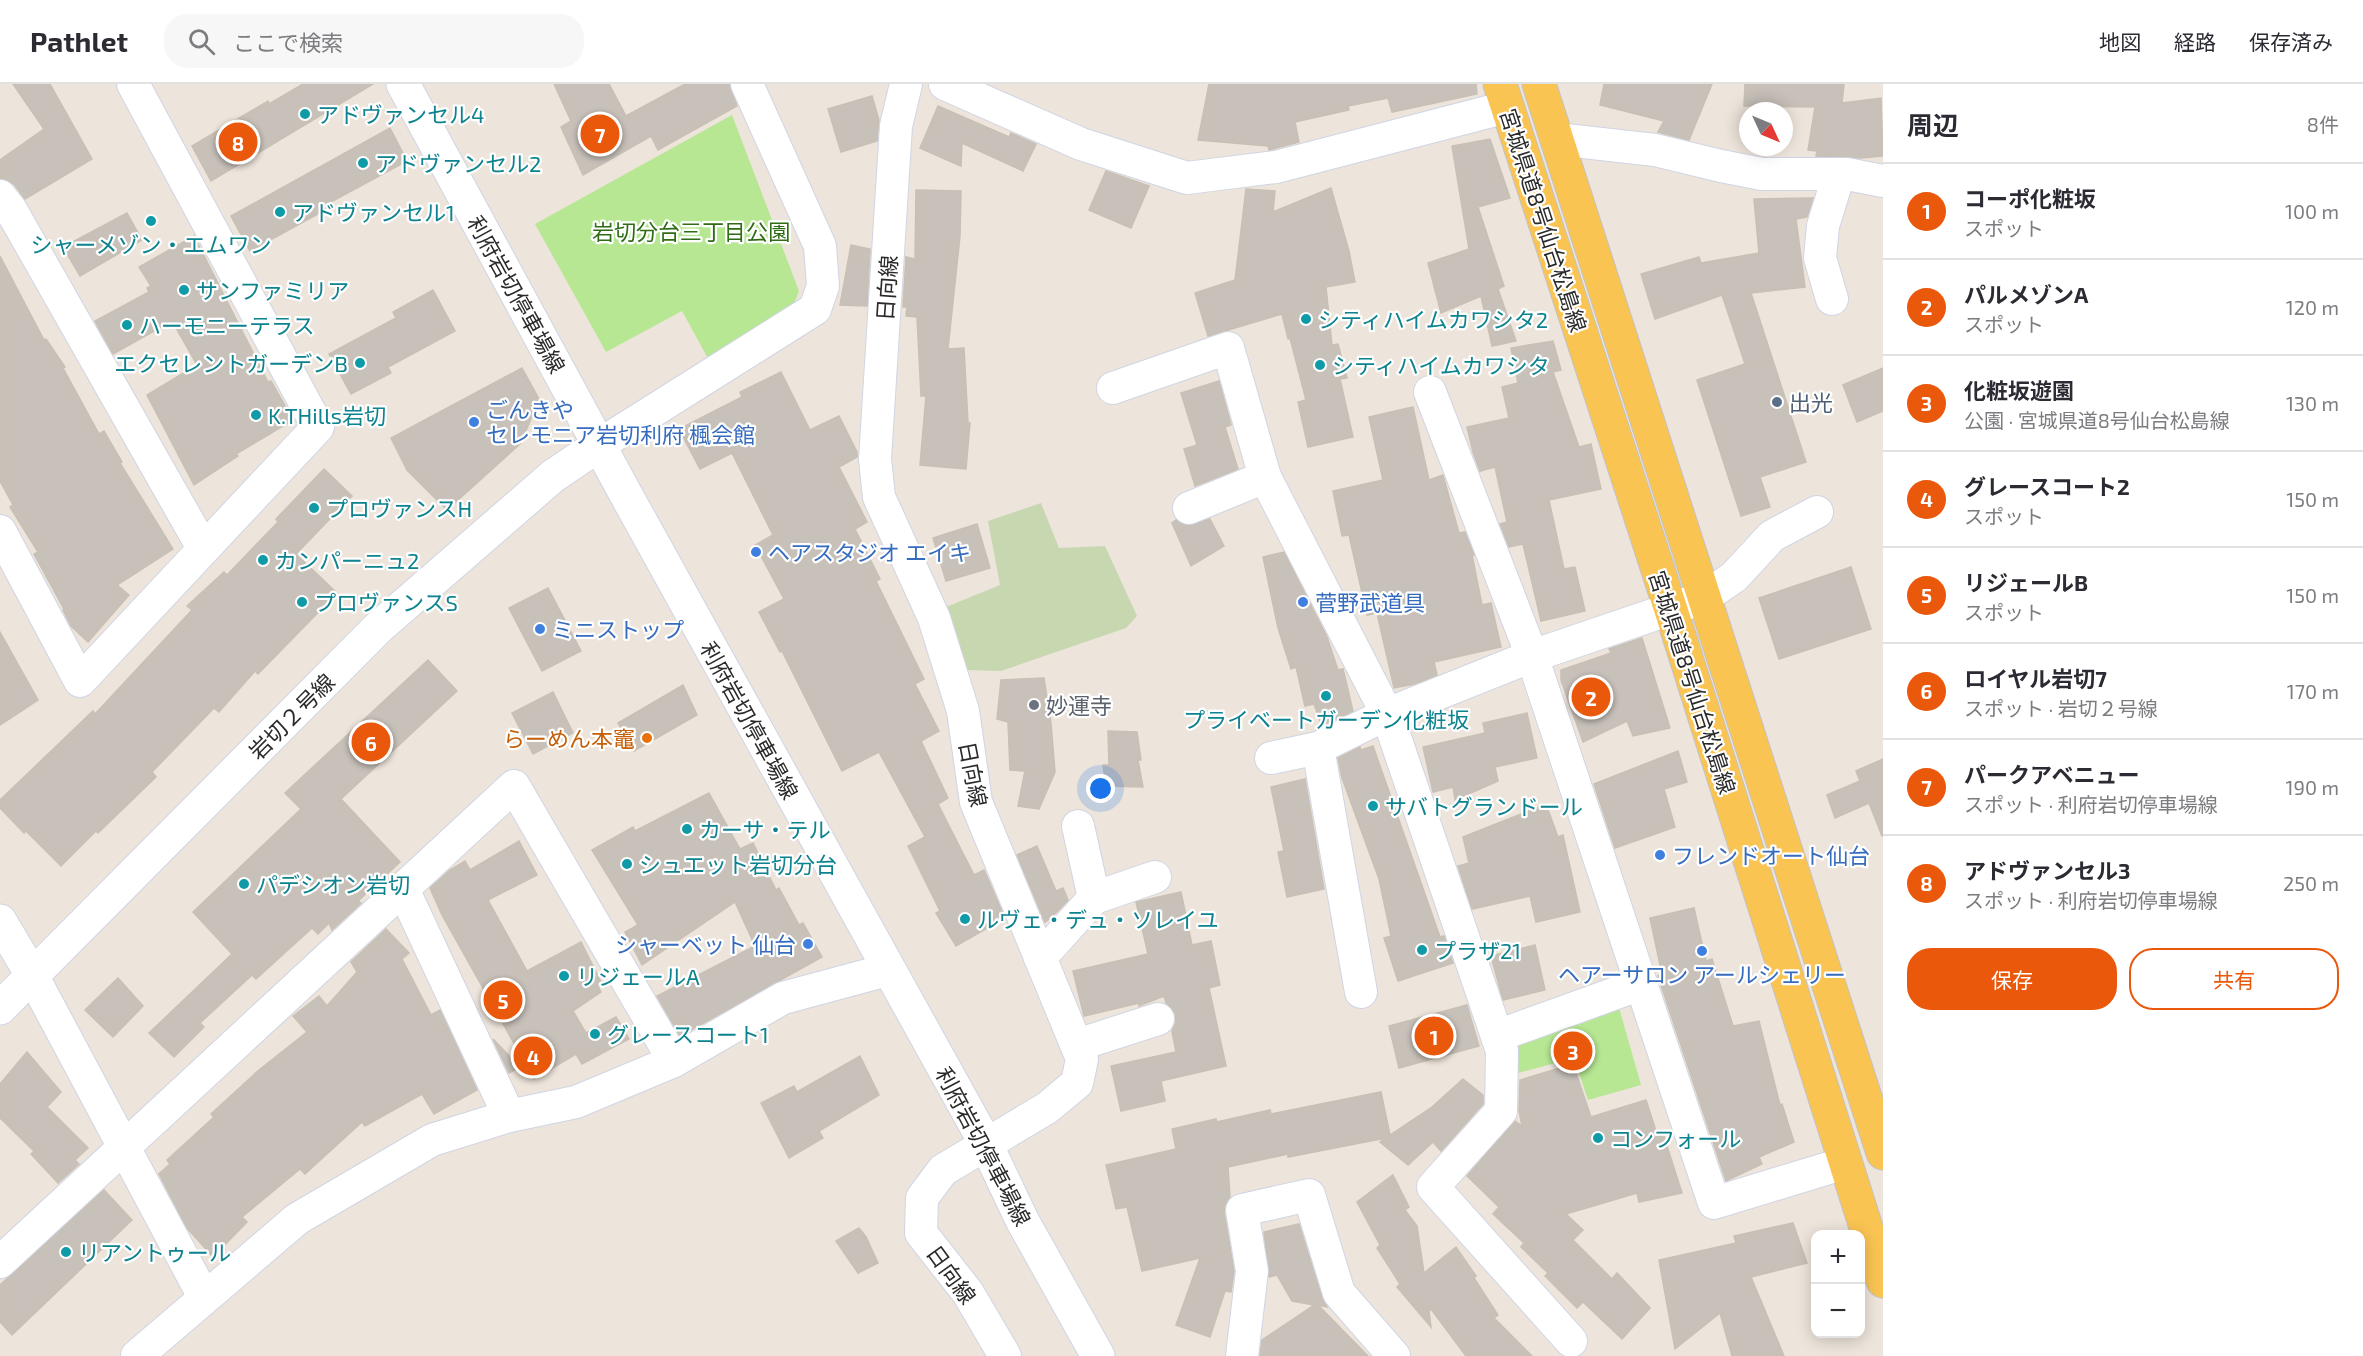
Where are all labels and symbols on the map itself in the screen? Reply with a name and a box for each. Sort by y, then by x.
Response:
place label: アドヴァンセル4 [317,101,485,127]
north arrow [1739,102,1793,156]
street label: 宮城県道8号仙台松島線 [1496,105,1592,335]
marker: アドヴァンセル4 [298,107,312,121]
pin: 7 [580,112,620,156]
pin: 8 [218,120,258,164]
place label: アドヴァンセル2 [375,150,541,176]
marker: アドヴァンセル2 [356,156,370,170]
place label: アドヴァンセル1 [292,199,455,225]
marker: アドヴァンセル1 [273,205,287,219]
street label: 利府岩切停車場線 [463,211,571,377]
marker: シャーメゾン・エムワン [144,214,158,228]
park label: 岩切分台三丁目公園 [592,218,790,244]
place label: シャーメゾン・エムワン [30,231,272,257]
street label: 日向線 [871,254,901,322]
place label: サンファミリア [196,277,349,303]
marker: サンファミリア [177,283,191,297]
place label: シティハイムカワシタ2 [1318,306,1548,332]
place label: ハーモニーテラス [139,312,315,338]
marker: シティハイムカワシタ2 [1299,312,1313,326]
marker: ハーモニーテラス [120,318,134,332]
place label: エクセレントガーデンB [114,350,348,376]
place label: シティハイムカワシタ [1332,352,1550,378]
marker: エクセレントガーデンB [353,356,367,370]
marker: シティハイムカワシタ [1313,358,1327,372]
place label: 出光 [1789,389,1833,415]
marker: 出光 [1770,395,1784,409]
place label: ごんきや セレモニア岩切利府 楓会館 [486,396,755,447]
place label: K.THills岩切 [268,402,386,428]
marker: K.THills岩切 [249,408,263,422]
marker: ごんきや セレモニア岩切利府 楓会館 [467,415,481,429]
place label: プロヴァンスH [326,495,472,521]
marker: プロヴァンスH [307,501,321,515]
place label: ヘアスタジオ エイキ [768,539,971,565]
marker: ヘアスタジオ エイキ [749,545,763,559]
place label: カンパーニュ2 [275,547,419,573]
marker: カンパーニュ2 [256,553,270,567]
street label: 宮城県道8号仙台松島線 [1645,567,1741,797]
place label: プロヴァンスS [314,589,458,615]
place label: 菅野武道具 [1315,589,1425,615]
marker: プロヴァンスS [295,595,309,609]
marker: 菅野武道具 [1296,595,1310,609]
place label: ミニストップ [552,616,684,642]
marker: ミニストップ [533,622,547,636]
street label: 利府岩切停車場線 [696,637,804,803]
street label: 岩切２号線 [243,668,339,764]
pin: 2 [1572,674,1610,720]
marker: プライベートガーデン化粧坂 [1319,689,1333,703]
place label: 妙運寺 [1046,692,1112,718]
marker: 妙運寺 [1027,698,1041,712]
place label: プライベートガーデン化粧坂 [1183,706,1469,732]
pin: 6 [352,720,391,764]
place label: らーめん本竈 [503,725,635,751]
marker: らーめん本竈 [640,731,654,745]
street label: 日向線 [955,739,993,809]
your location [1086,774,1115,803]
place label: サバトグランドール [1385,793,1583,819]
marker: サバトグランドール [1366,799,1380,813]
place label: カーサ・テル [699,816,831,842]
marker: カーサ・テル [680,822,694,836]
place label: フレンドオート仙台 [1672,842,1870,868]
marker: フレンドオート仙台 [1653,848,1667,862]
place label: シュエット岩切分台 [639,851,837,877]
marker: シュエット岩切分台 [620,857,634,871]
place label: パデシオン岩切 [256,871,410,897]
marker: パデシオン岩切 [237,877,251,891]
place label: ルヴェ・デュ・ソレイユ [977,906,1219,932]
marker: ルヴェ・デュ・ソレイユ [958,912,972,926]
place label: シャーベット 仙台 [615,931,796,957]
marker: シャーベット 仙台 [801,937,815,951]
place label: プラザ21 [1434,937,1521,963]
marker: プラザ21 [1415,943,1429,957]
marker: ヘアーサロン アールシェリー [1695,944,1709,958]
place label: ヘアーサロン アールシェリー [1558,961,1846,987]
place label: リジェールA [576,963,700,989]
marker: リジェールA [557,969,571,983]
pin: 5 [484,978,522,1022]
pin: 1 [1414,1014,1454,1058]
place label: グレースコート1 [607,1021,769,1047]
marker: グレースコート1 [588,1027,602,1041]
pin: 3 [1554,1028,1592,1074]
pin: 4 [514,1034,552,1078]
street label: 利府岩切停車場線 [931,1062,1037,1230]
place label: コンフォール [1610,1125,1741,1151]
marker: コンフォール [1591,1131,1605,1145]
place label: リアントゥール [78,1239,231,1265]
street label: 日向線 [922,1240,982,1308]
marker: リアントゥール [59,1245,73,1259]

